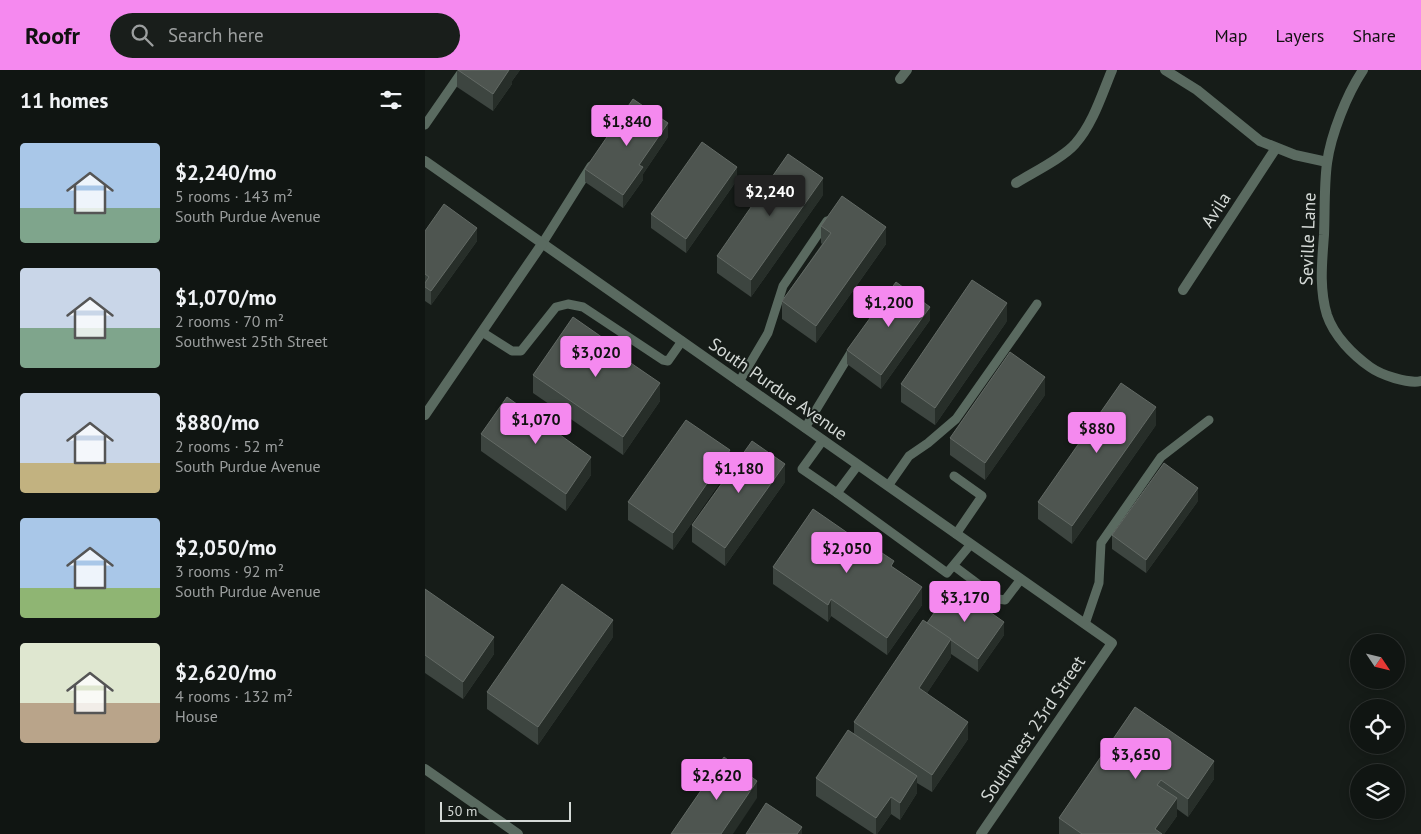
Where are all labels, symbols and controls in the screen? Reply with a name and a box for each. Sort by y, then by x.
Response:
search box [110,13,460,58]
text: Roofr [25,20,80,51]
icon: search [128,21,156,49]
text: Search here [168,23,264,47]
text: Map [1215,24,1247,47]
text: Layers [1275,24,1324,47]
text: Share [1352,24,1396,47]
icon: filters [377,86,405,114]
text: 11 homes [20,87,108,114]
pin: $1,840 [586,104,668,147]
text: $1,840 [602,111,652,131]
text: $2,240/mo [175,159,277,186]
icon: home [60,163,120,223]
pin: $2,240 [729,174,811,217]
text: $2,240 [745,181,795,201]
text: 5 rooms · 143 m² [175,186,293,206]
street label: Avila [1196,188,1235,232]
street label: Seville Lane [1294,192,1321,286]
text: South Purdue Avenue [175,206,321,226]
text: $1,070/mo [175,284,277,311]
pin: $1,200 [848,286,930,328]
icon: home [60,288,120,348]
text: $1,200 [864,292,914,312]
text: 2 rooms · 70 m² [175,311,284,331]
text: Southwest 25th Street [175,331,328,351]
street label: South Purdue Avenue [705,332,852,445]
pin: $3,020 [555,336,637,378]
text: $3,020 [571,342,621,362]
pin: $1,070 [495,402,577,445]
text: $880/mo [175,409,259,436]
text: $1,070 [511,409,561,429]
pin: $880 [1067,412,1127,454]
icon: home [60,413,120,473]
text: $880 [1079,418,1115,438]
text: 2 rooms · 52 m² [175,436,284,456]
pin: $1,180 [698,452,780,494]
text: South Purdue Avenue [175,456,321,476]
text: $1,180 [714,458,764,478]
pin: $2,050 [806,532,888,574]
text: $2,050/mo [175,534,277,561]
icon: home [60,538,120,598]
text: $2,050 [822,538,872,558]
text: 3 rooms · 92 m² [175,561,284,581]
pin: $3,170 [924,580,1006,623]
text: South Purdue Avenue [175,581,321,601]
text: $3,170 [940,587,990,607]
north arrow [1350,634,1405,689]
map controls [1350,634,1405,819]
street label: Southwest 23rd Street [975,651,1090,806]
text: $2,620/mo [175,659,277,686]
icon: home [60,663,120,723]
text: 4 rooms · 132 m² [175,686,293,706]
button: locate [1350,699,1405,754]
text: House [175,706,218,726]
pin: $3,650 [1095,738,1177,780]
text: $3,650 [1111,744,1161,764]
pin: $2,620 [676,758,758,801]
button: layers [1350,764,1405,819]
text: $2,620 [692,765,742,785]
scale bar [440,799,571,822]
text: 50 m [447,802,477,820]

